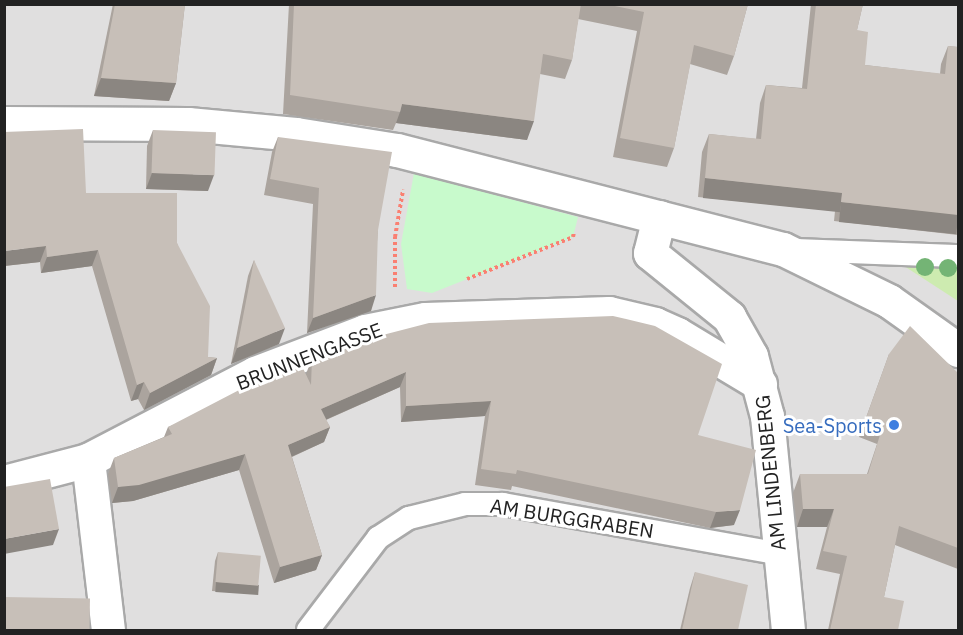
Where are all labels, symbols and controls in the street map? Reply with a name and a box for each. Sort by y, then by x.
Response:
street label: BRUNNENGASSE [232,317,386,395]
street label: AM LINDENBERG [750,394,790,552]
place label: Sea-Sports [783,413,882,437]
marker: Sea-Sports [887,418,901,432]
street label: AM BURGGRABEN [489,493,655,543]

